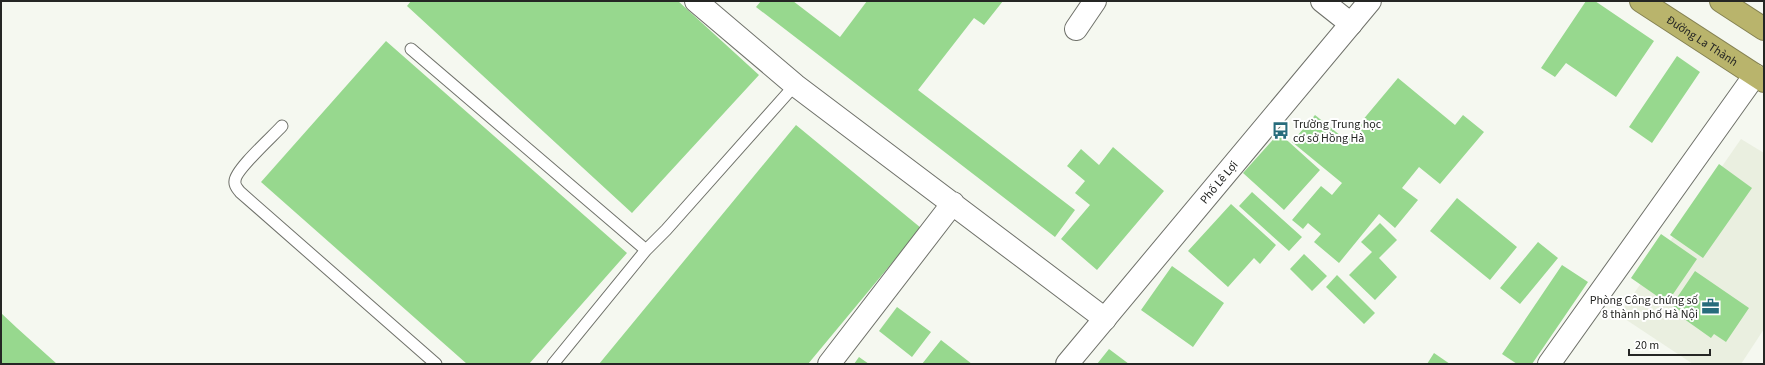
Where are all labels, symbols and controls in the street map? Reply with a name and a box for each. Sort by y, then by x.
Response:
street label: Đường La Thành [1663,12,1741,71]
place label: Trường Trung học cơ sở Hồng Hà [1293,116,1382,147]
bus stop icon: Trường Trung học cơ sở Hồng Hà [1270,121,1290,141]
street label: Phố Lê Lợi [1196,157,1242,208]
place label: Phòng Công chứng số 8 thành phố Hà Nội [1590,292,1698,323]
office icon: Phòng Công chứng số 8 thành phố Hà Nội [1701,297,1721,317]
scale bar [1629,331,1710,357]
text: 20 m [1635,337,1659,354]

